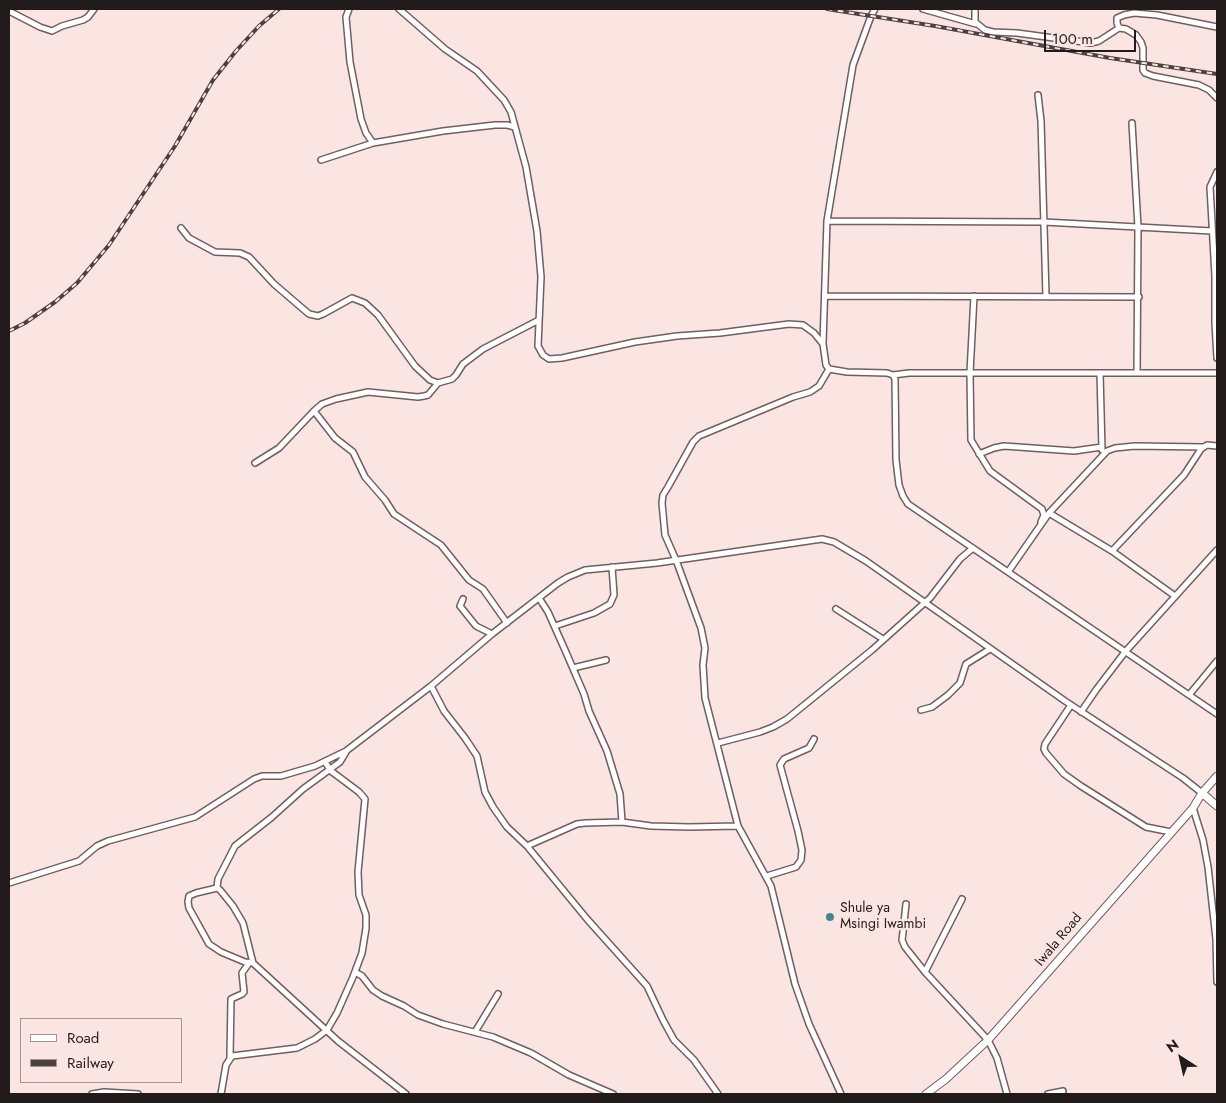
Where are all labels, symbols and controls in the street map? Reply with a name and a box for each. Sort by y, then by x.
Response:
scale bar [1046,20,1138,52]
text: 100 m [1052,28,1093,50]
place label: Shule ya Msingi Iwambi [840,901,926,934]
street label: Iwala Road [1032,910,1086,970]
marker: Shule ya Msingi Iwambi [824,911,836,923]
legend [20,1018,182,1083]
text: Road [67,1027,99,1049]
north arrow [1156,1033,1206,1083]
text: N [1162,1034,1183,1057]
text: Railway [67,1052,114,1074]

